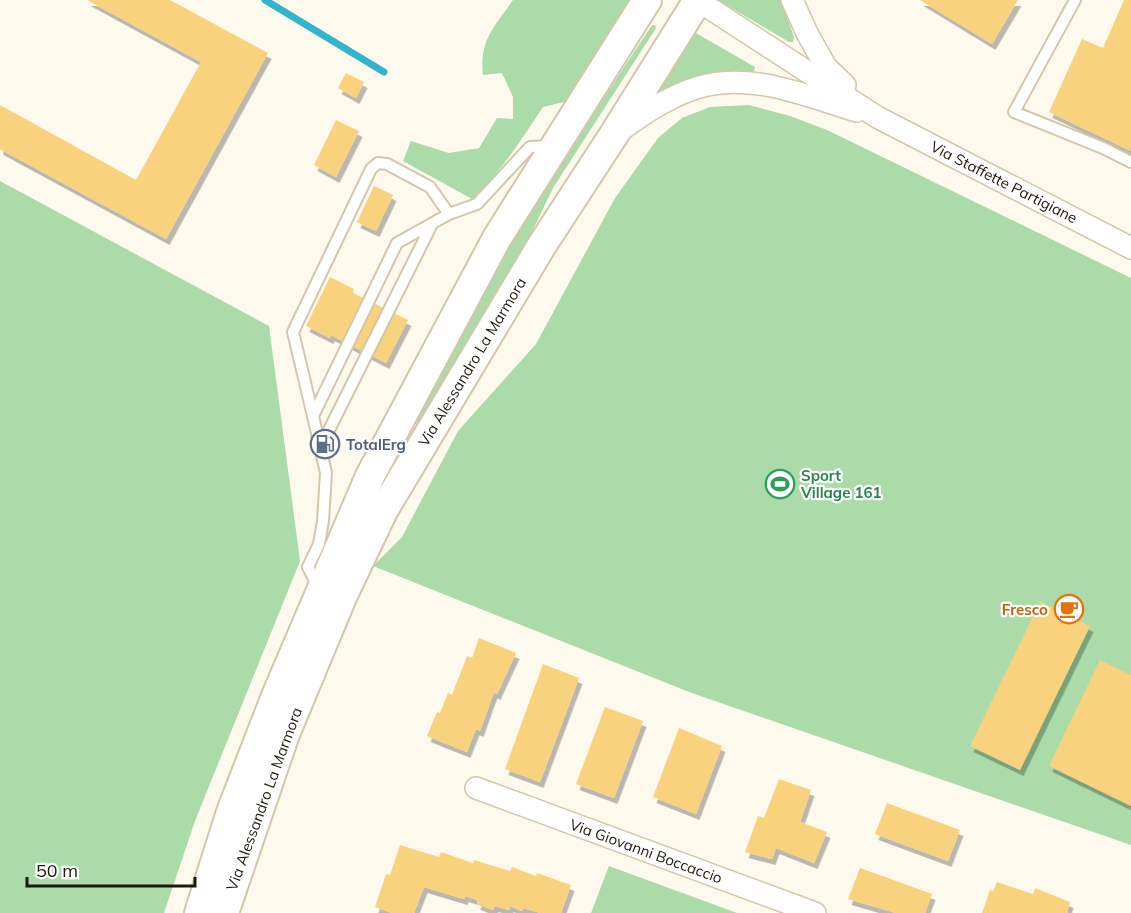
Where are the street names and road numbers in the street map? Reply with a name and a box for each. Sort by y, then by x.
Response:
street label: Via Staffette Partigiane [927,137,1081,227]
street label: Via Alessandro La Marmora [414,274,530,450]
street label: Via Alessandro La Marmora [222,705,306,893]
street label: Via Giovanni Boccaccio [567,815,725,887]

